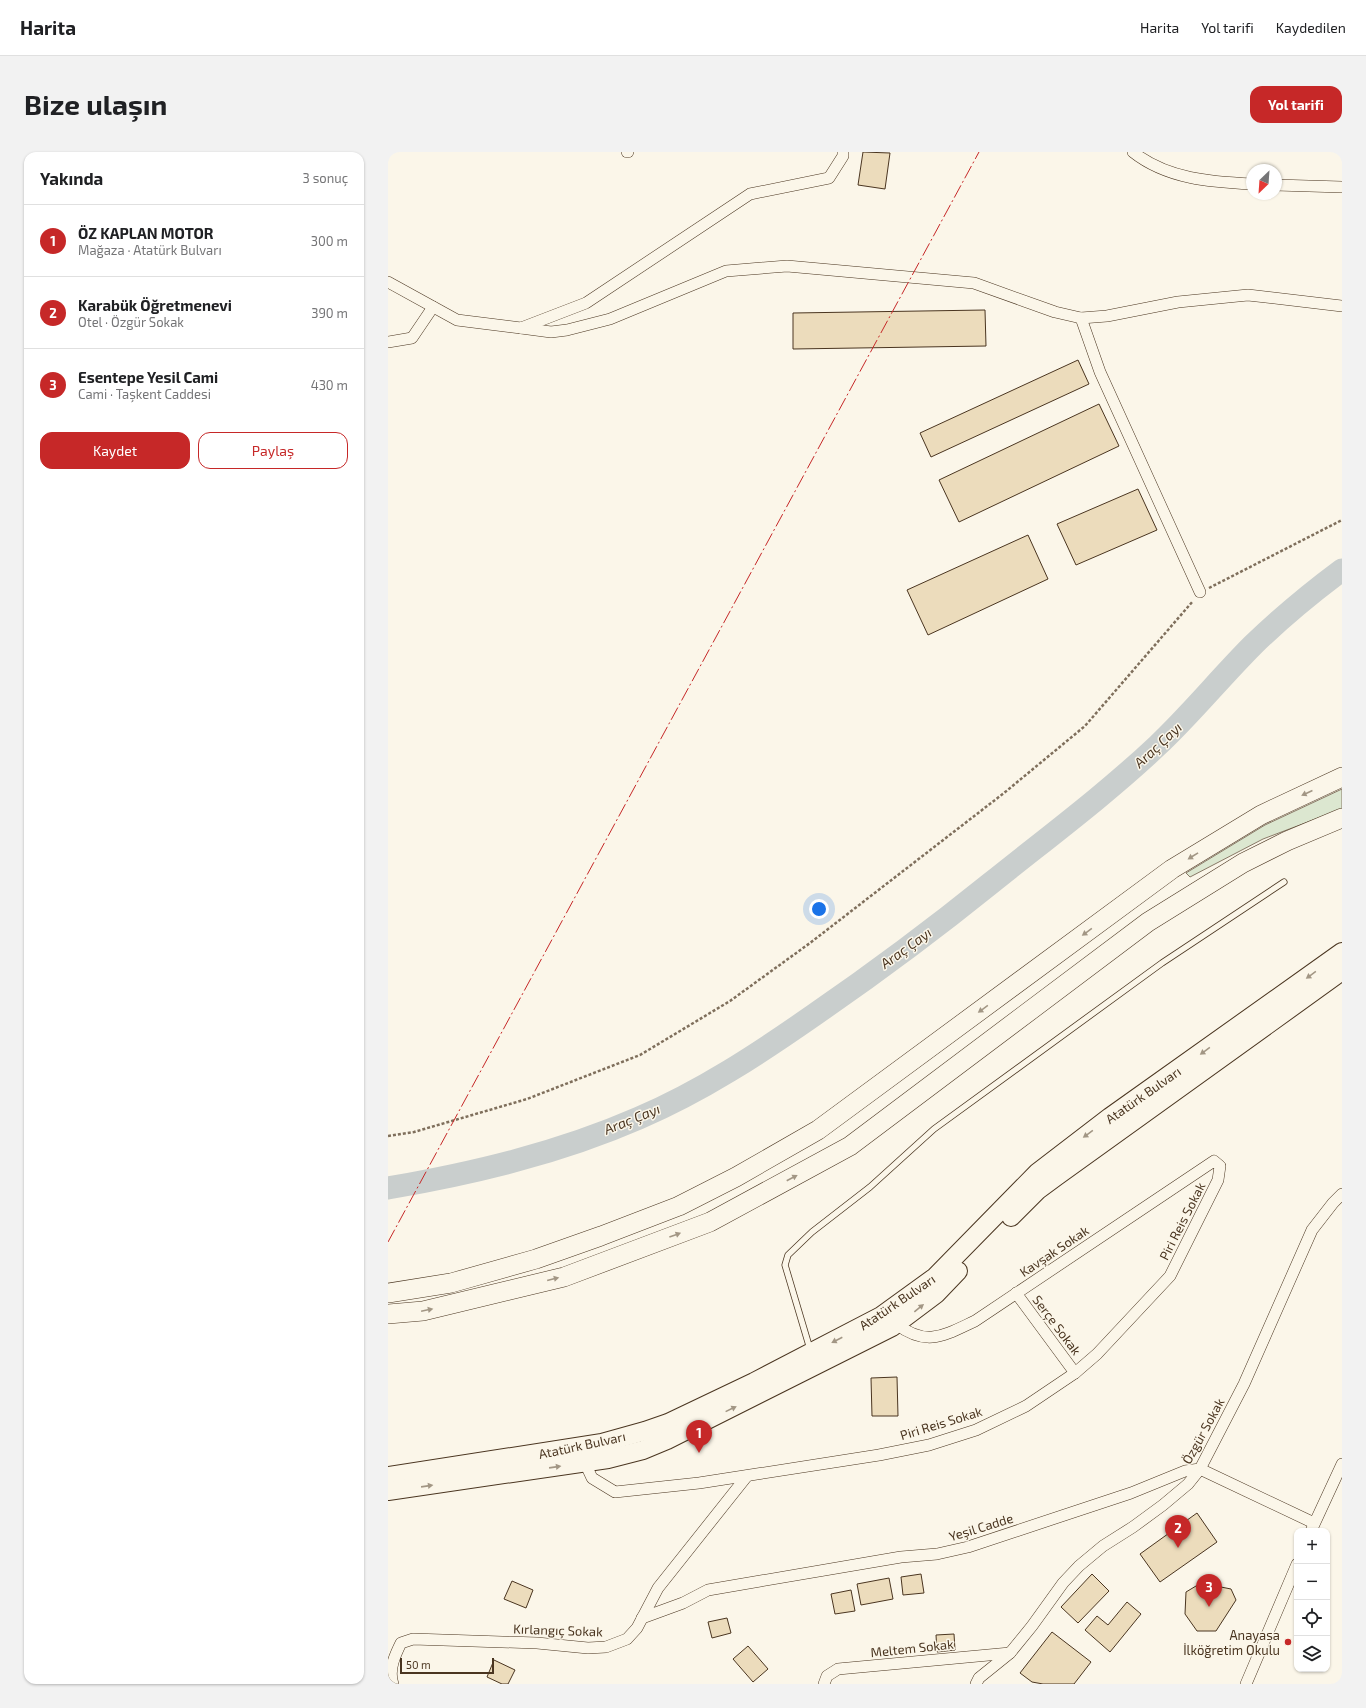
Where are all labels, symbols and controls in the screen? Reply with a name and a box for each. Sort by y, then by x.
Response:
text: Harita [20,16,76,39]
text: Harita [1140,19,1179,36]
text: Yol tarifi [1201,19,1254,36]
text: Kaydedilen [1276,19,1346,36]
button: Yol tarifi [1250,86,1342,123]
text: Bize ulaşın [24,87,167,121]
north arrow [1246,164,1282,200]
text: Yakında [40,168,103,188]
text: 3 sonuç [303,170,348,186]
text: ÖZ KAPLAN MOTOR [78,224,214,242]
text: 1 [50,233,56,249]
text: 300 m [311,233,348,249]
text: Mağaza · Atatürk Bulvarı [78,242,222,258]
text: Karabük Öğretmenevi [78,296,232,314]
text: 2 [49,305,57,321]
text: 390 m [311,305,348,321]
text: Otel · Özgür Sokak [78,314,184,330]
text: Esentepe Yesil Cami [78,368,218,386]
text: 3 [49,377,57,393]
text: 430 m [311,377,348,393]
text: Cami · Taşkent Caddesi [78,386,211,402]
button: Kaydet [40,432,190,469]
button: Paylaş [198,432,348,469]
water label: Araç Çayı [1130,718,1186,772]
one-way arrow [1300,791,1312,797]
one-way arrow [1187,853,1199,860]
your location [809,899,829,919]
water label: Araç Çayı [876,923,935,973]
one-way arrow [1082,928,1093,936]
one-way arrow [1305,971,1316,979]
one-way arrow [977,1005,988,1013]
one-way arrow [1200,1047,1211,1055]
street label: Atatürk Bulvarı [1102,1063,1184,1127]
water label: Araç Çayı [600,1100,663,1139]
one-way arrow [1082,1130,1093,1138]
one-way arrow [786,1174,797,1181]
street label: Piri Reis Sokak [1156,1179,1209,1262]
street label: Kavşak Sokak [1016,1222,1092,1281]
one-way arrow [670,1231,682,1237]
street label: Atatürk Bulvarı [856,1271,938,1333]
one-way arrow [547,1276,559,1282]
street label: Serçe Sokak [1029,1292,1085,1359]
one-way arrow [913,1303,924,1312]
one-way arrow [421,1307,433,1313]
one-way arrow [832,1336,843,1343]
street label: Özgür Sokak [1178,1395,1228,1467]
street label: Piri Reis Sokak [898,1403,984,1443]
one-way arrow [725,1406,736,1412]
pin: 1 [686,1420,712,1453]
street label: Atatürk Bulvarı [537,1428,627,1462]
one-way arrow [549,1464,561,1470]
one-way arrow [421,1483,433,1489]
street label: Yeşil Cadde [947,1510,1015,1545]
pin: 2 [1165,1515,1191,1548]
map controls [1294,1528,1330,1672]
button: + [1294,1528,1330,1564]
button: − [1294,1564,1330,1600]
pin: 3 [1196,1574,1222,1607]
button: locate [1294,1600,1330,1636]
street label: Kırlangıç Sokak [513,1620,603,1641]
place label: Anayasa İlköğretim Okulu [1183,1627,1280,1658]
street label: Meltem Sokak [870,1636,955,1660]
button: layers [1294,1636,1330,1672]
marker: Anayasa İlköğretim Okulu [1283,1637,1293,1647]
scale bar [400,1656,494,1675]
text: 50 m [406,1658,431,1671]

